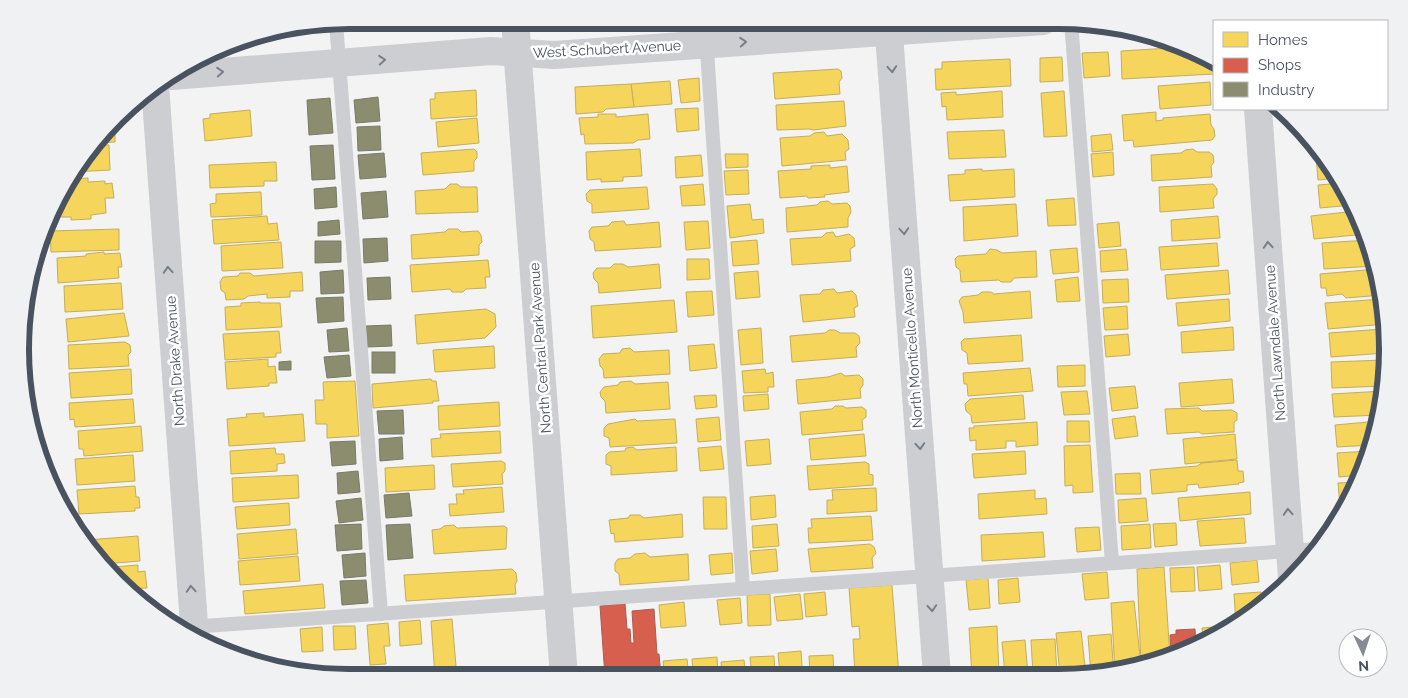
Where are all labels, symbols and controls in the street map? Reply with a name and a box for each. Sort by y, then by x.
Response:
legend [1213,20,1388,110]
text: Homes [1258,31,1308,49]
one-way arrow [739,36,747,47]
street label: West Schubert Avenue [533,37,681,61]
one-way arrow [378,54,386,65]
text: Shops [1258,56,1301,74]
one-way arrow [886,65,897,73]
one-way arrow [216,67,224,78]
text: Industry [1258,81,1314,99]
one-way arrow [898,227,909,235]
one-way arrow [1263,241,1274,249]
street label: North Central Park Avenue [526,262,554,434]
street label: North Lawndale Avenue [1262,265,1288,421]
one-way arrow [163,266,174,274]
street label: North Monticello Avenue [898,267,926,429]
street label: North Drake Avenue [162,295,188,427]
one-way arrow [914,442,925,450]
one-way arrow [1282,508,1293,516]
one-way arrow [186,585,197,593]
one-way arrow [926,604,937,612]
north arrow [1338,628,1388,678]
text: N [1358,658,1369,674]

